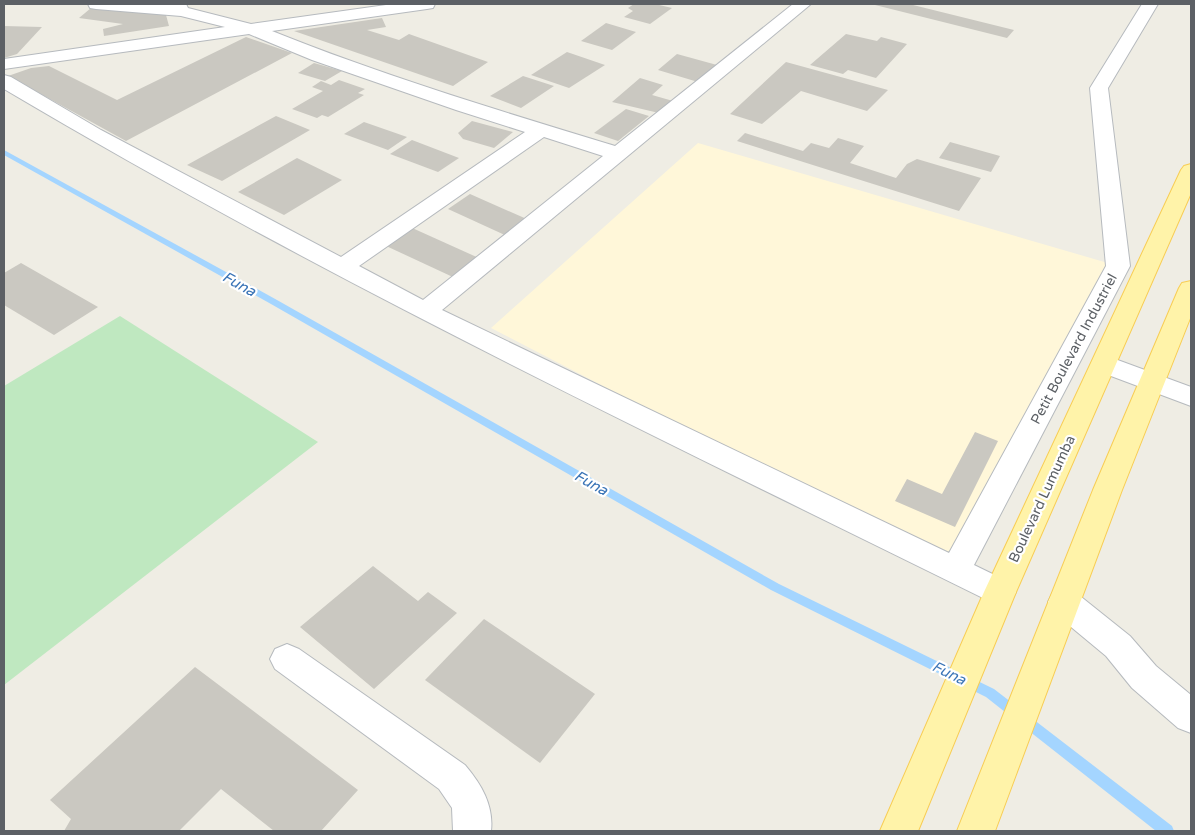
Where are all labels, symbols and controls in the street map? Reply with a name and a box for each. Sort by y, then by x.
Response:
water label: Funa [219,268,259,301]
street label: Petit Boulevard Industriel [1027,271,1121,427]
street label: Boulevard Lumumba [1005,433,1079,565]
water label: Funa [571,467,611,500]
water label: Funa [929,657,969,689]

